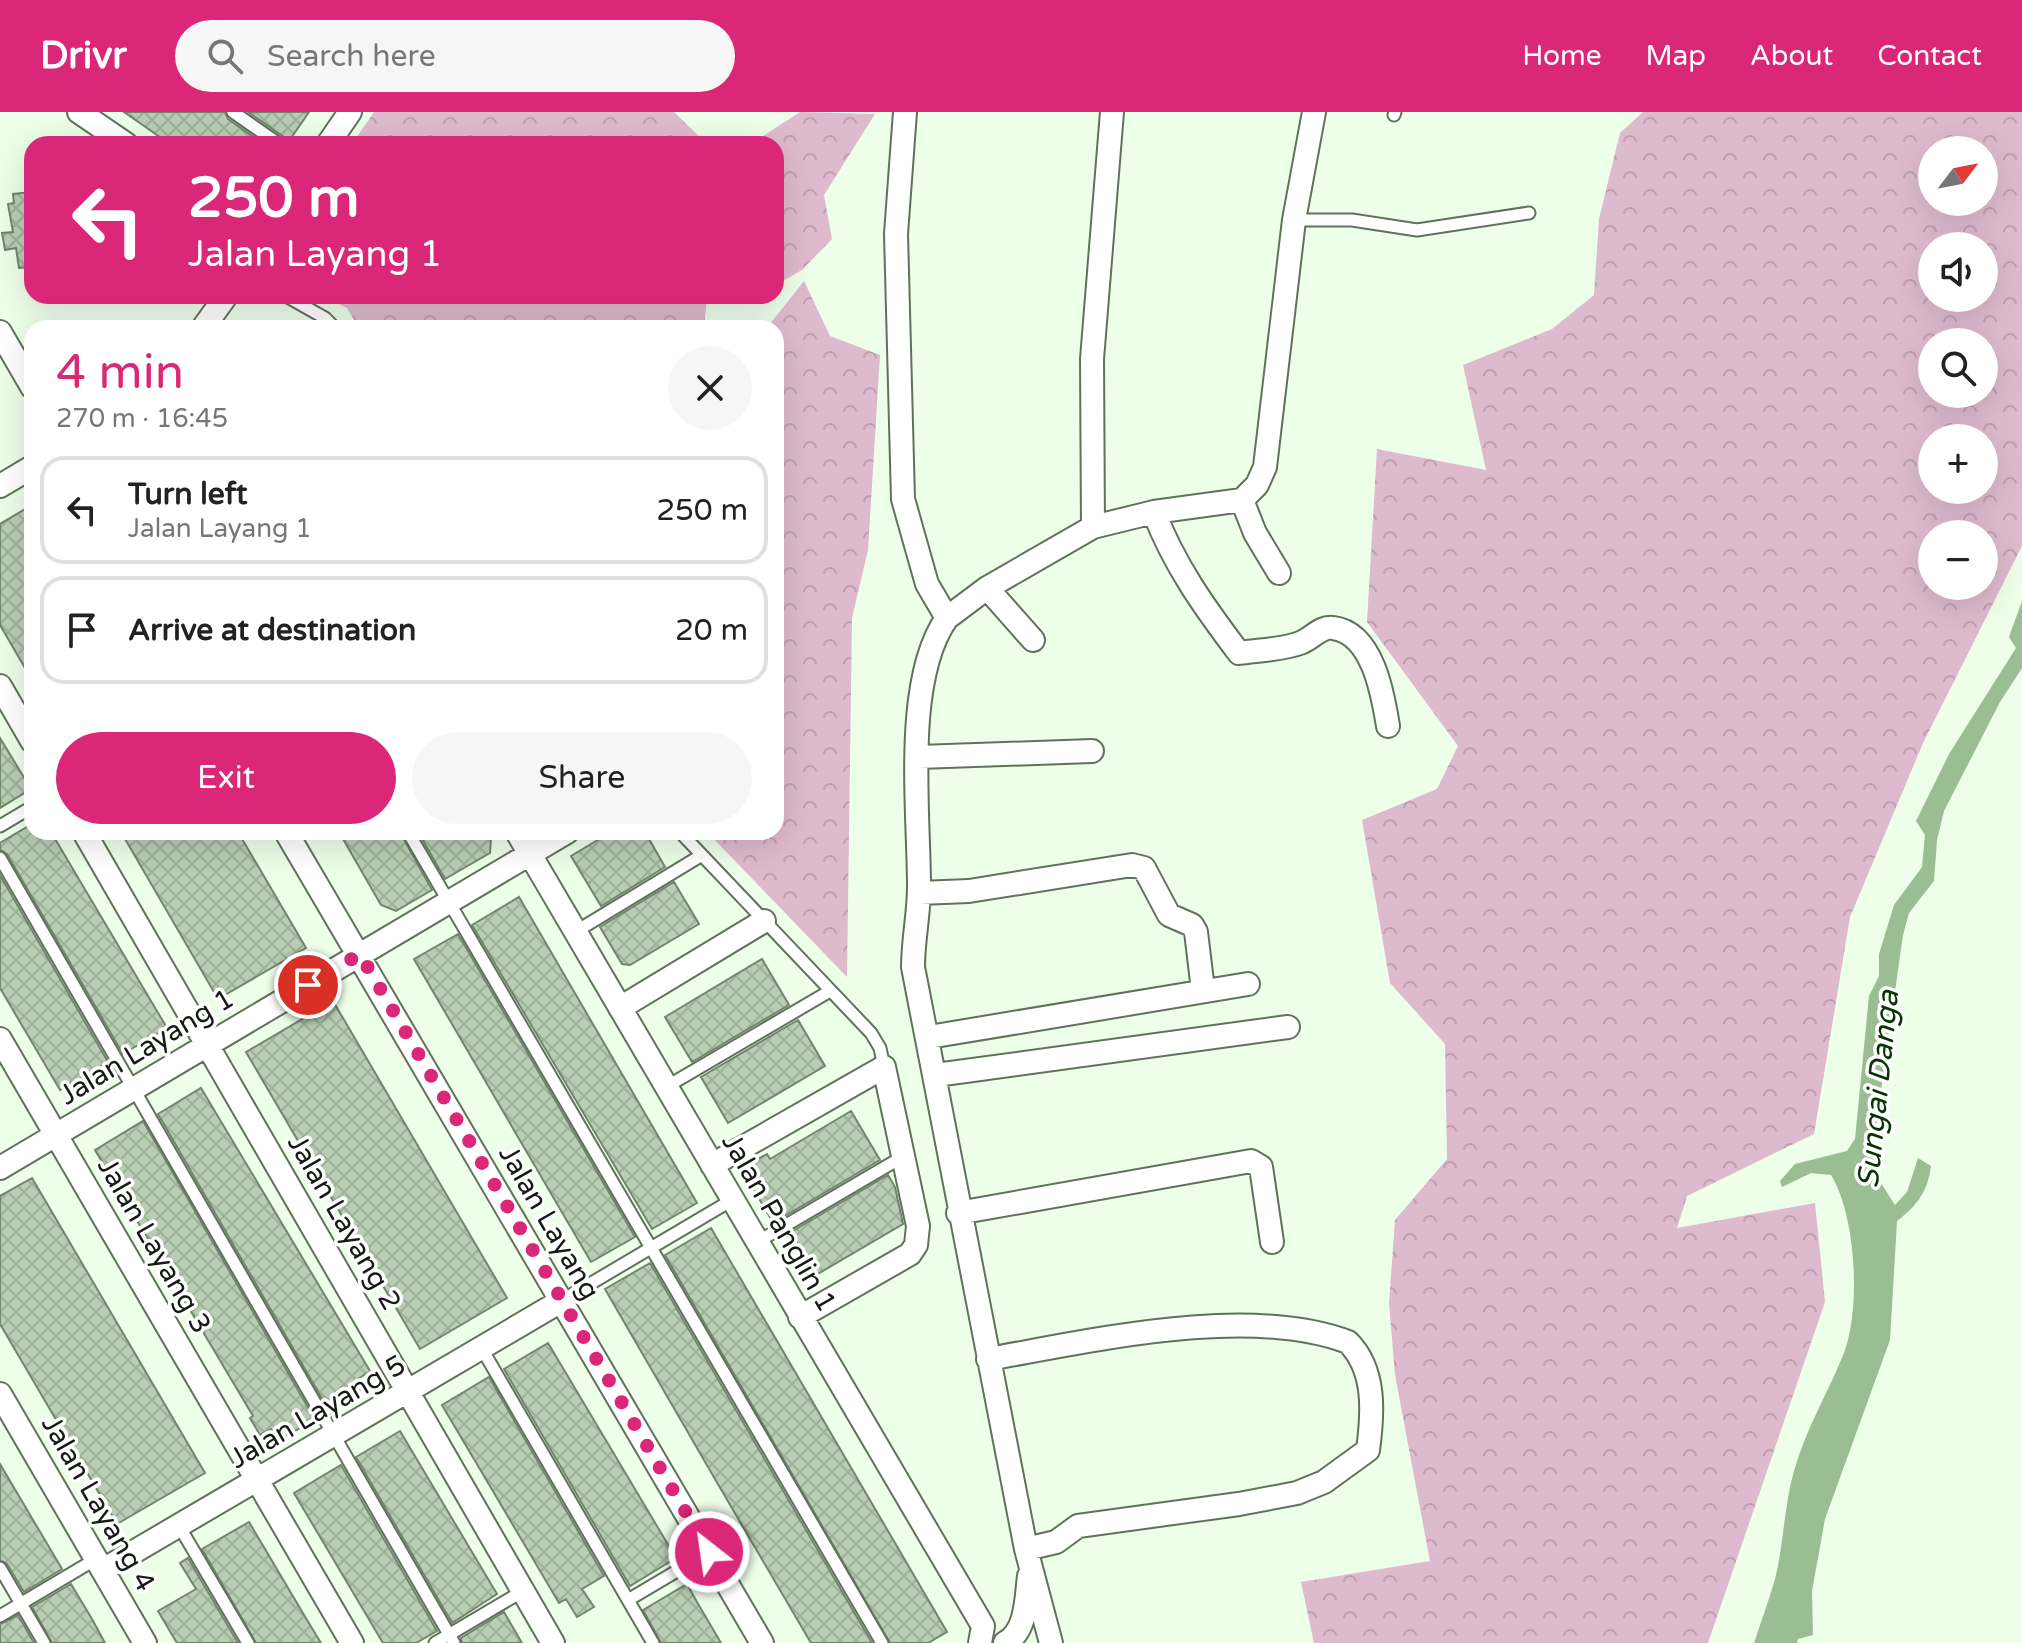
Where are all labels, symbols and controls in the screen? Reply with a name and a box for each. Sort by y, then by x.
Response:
search box [175,20,735,92]
text: Drivr [40,33,127,79]
icon: search [203,34,247,78]
text: Search here [267,38,436,75]
text: Home [1522,39,1602,73]
text: Map [1646,39,1706,73]
text: About [1750,39,1833,73]
text: Contact [1877,39,1982,73]
north arrow [1918,136,1998,216]
map controls [1918,136,1998,600]
text: 250 m [188,165,359,232]
icon: left [56,168,160,272]
button: sound [1918,232,1998,312]
text: Jalan Layang 1 [188,233,442,276]
button: search [1918,328,1998,408]
text: 4 min [56,344,184,402]
button: close [668,346,752,430]
text: 270 m · 16:45 [56,403,228,434]
button: + [1918,424,1998,504]
text: Turn left [128,476,247,513]
icon: left [60,488,104,532]
text: 250 m [656,492,748,529]
text: Jalan Layang 1 [128,513,312,544]
button: − [1918,520,1998,600]
icon: arrive [60,608,104,652]
text: Arrive at destination [128,612,416,649]
text: 20 m [675,612,748,649]
button: Exit [56,732,396,824]
button: Share [412,732,752,824]
pin [274,951,342,1019]
icon: arrive [286,963,330,1007]
street label: Jalan Layang 1 [53,981,240,1112]
water label: Sungai Danga [1850,987,1907,1190]
street label: Jalan Panglin 1 [714,1127,844,1318]
street label: Jalan Layang 2 [280,1128,408,1317]
street label: Jalan Layang [491,1139,607,1306]
street label: Jalan Layang 3 [90,1151,218,1340]
street label: Jalan Layang 5 [223,1348,412,1476]
street label: Jalan Layang 4 [34,1409,162,1598]
position arrow [667,1510,751,1594]

